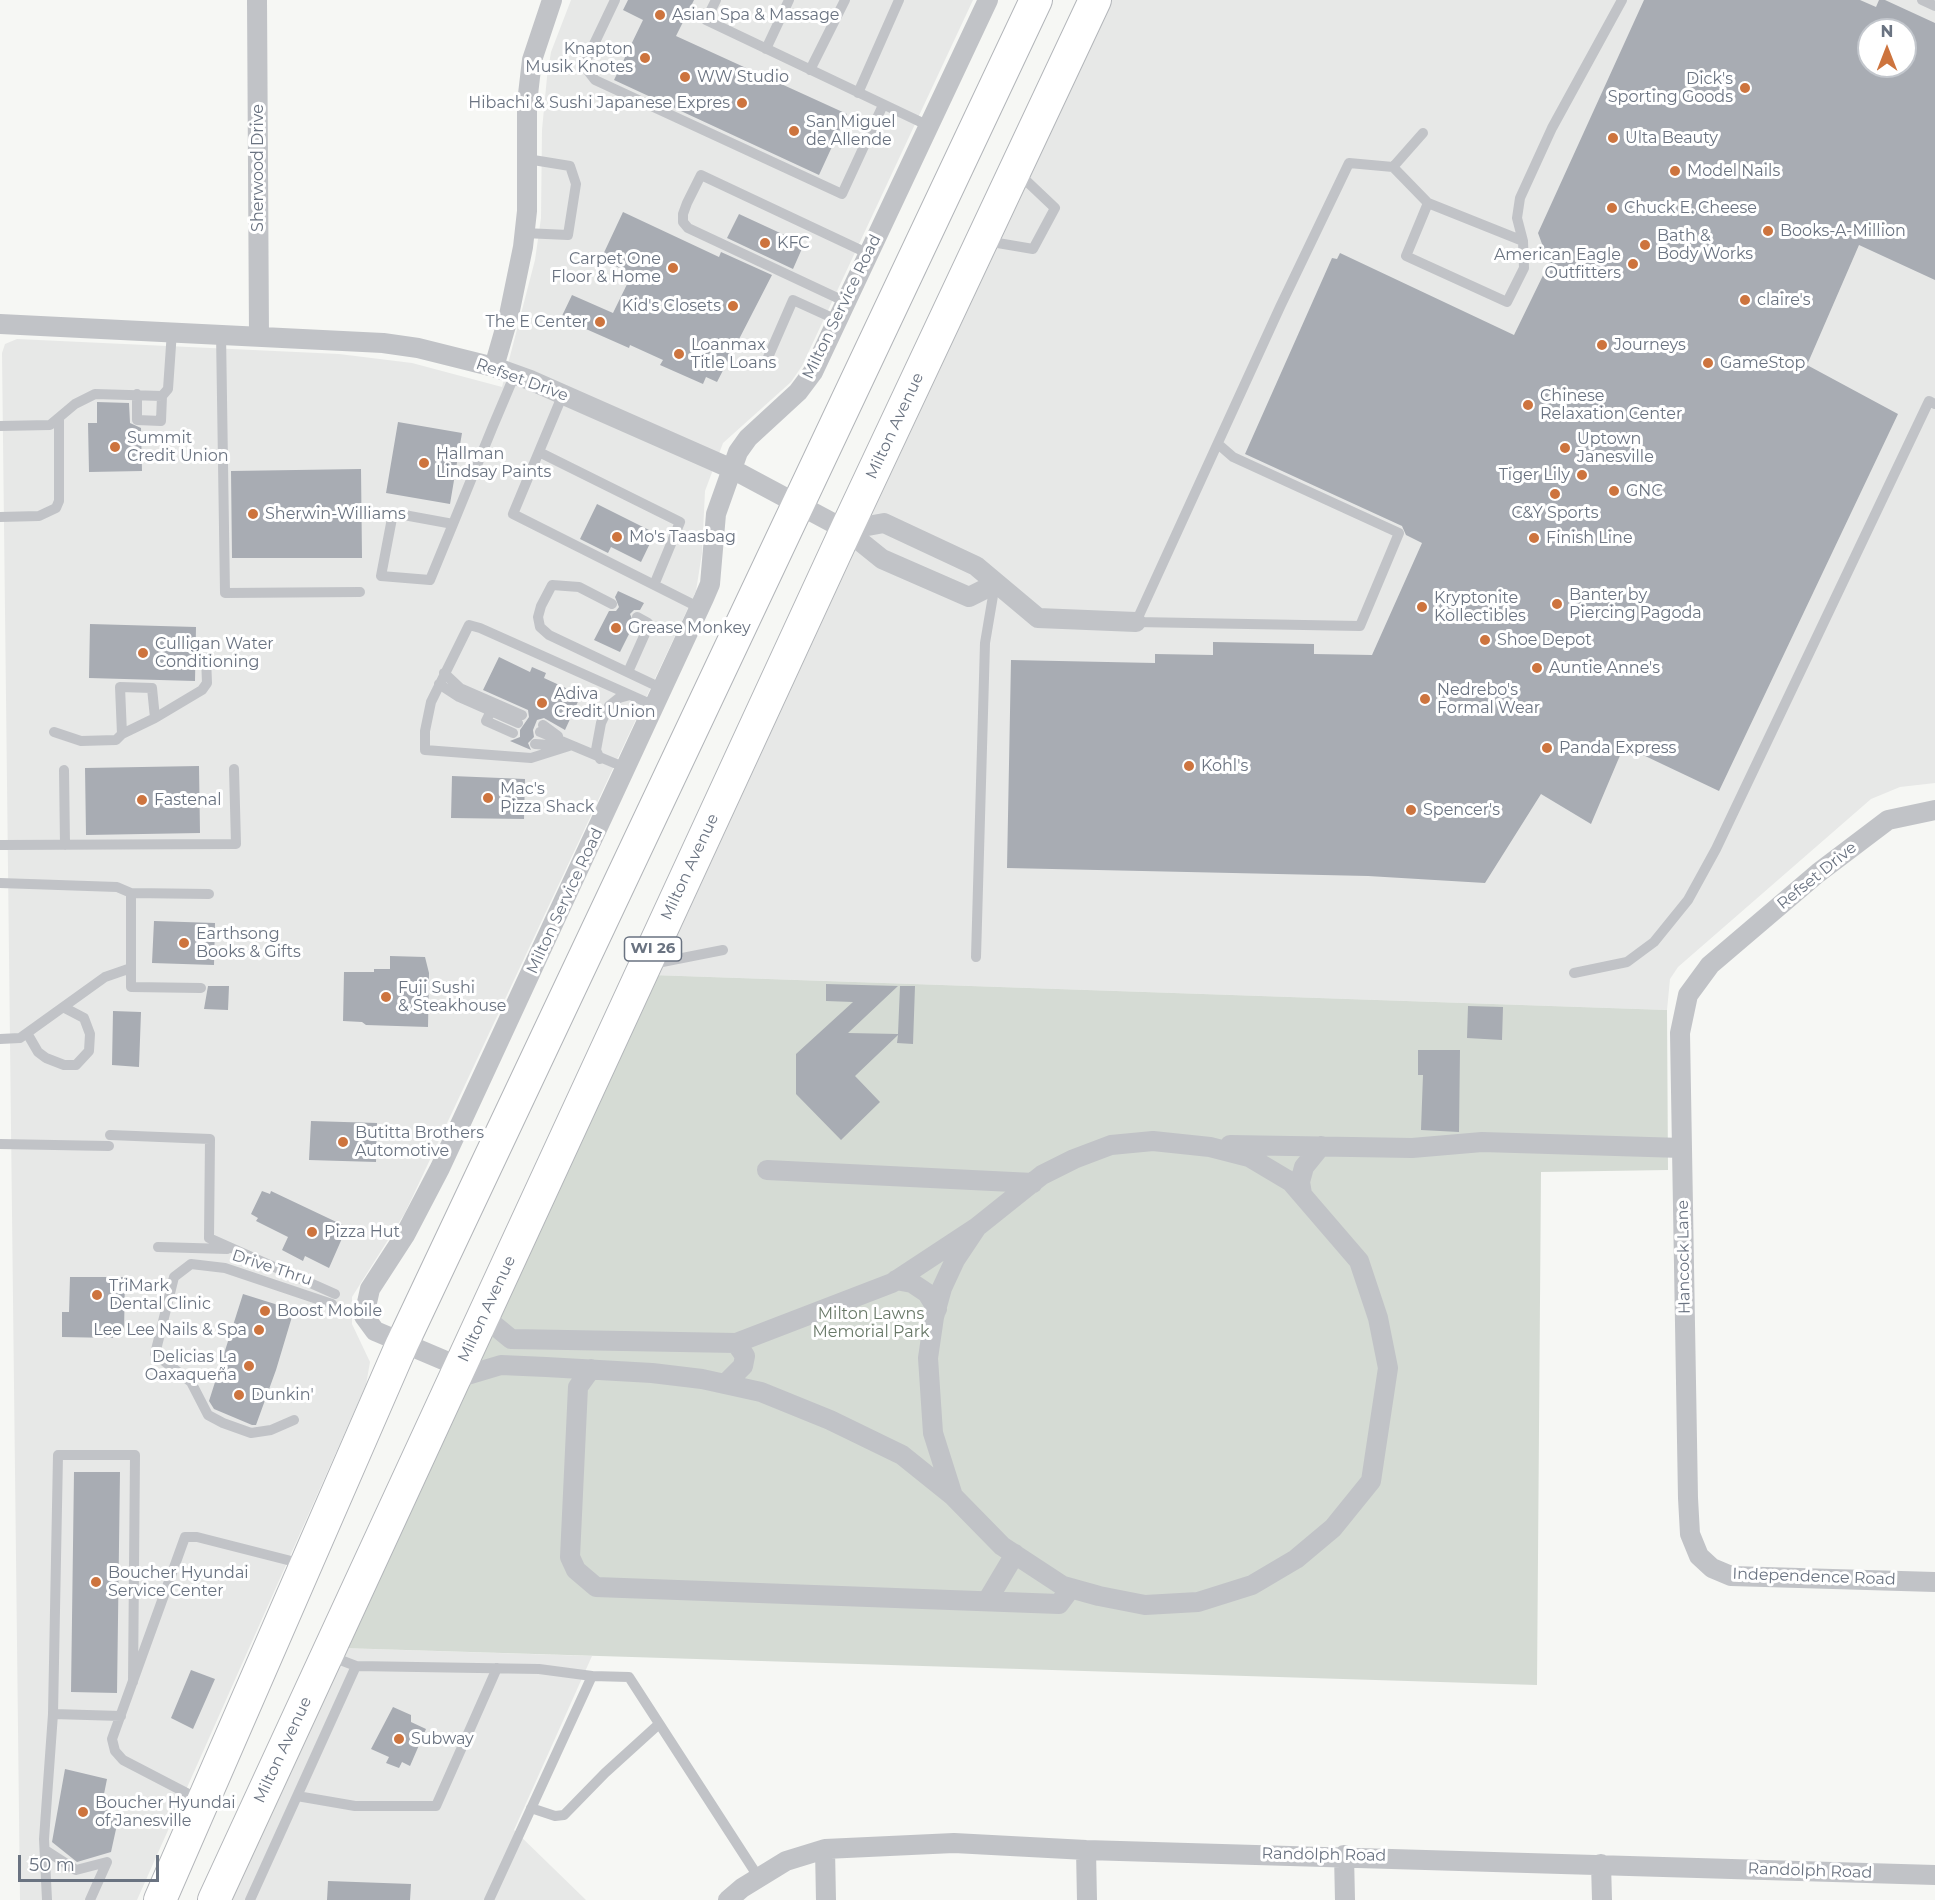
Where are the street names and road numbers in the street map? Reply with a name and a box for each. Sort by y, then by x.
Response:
street label: Sherwood Drive [248,104,268,232]
street label: Milton Service Road [799,231,885,383]
street label: Refset Drive [473,354,571,406]
street label: Milton Avenue [862,370,928,482]
street label: Milton Avenue [657,811,723,923]
street label: Milton Service Road [523,825,607,977]
street label: Refset Drive [1773,838,1861,914]
road number: WI 26 [624,937,682,961]
street label: Hancock Lane [1673,1200,1695,1314]
street label: Drive Thru [229,1246,315,1290]
street label: Milton Avenue [454,1253,520,1365]
street label: Independence Road [1732,1565,1896,1589]
street label: Milton Avenue [250,1694,316,1806]
street label: Randolph Road [1262,1844,1386,1866]
street label: Randolph Road [1747,1859,1873,1883]

